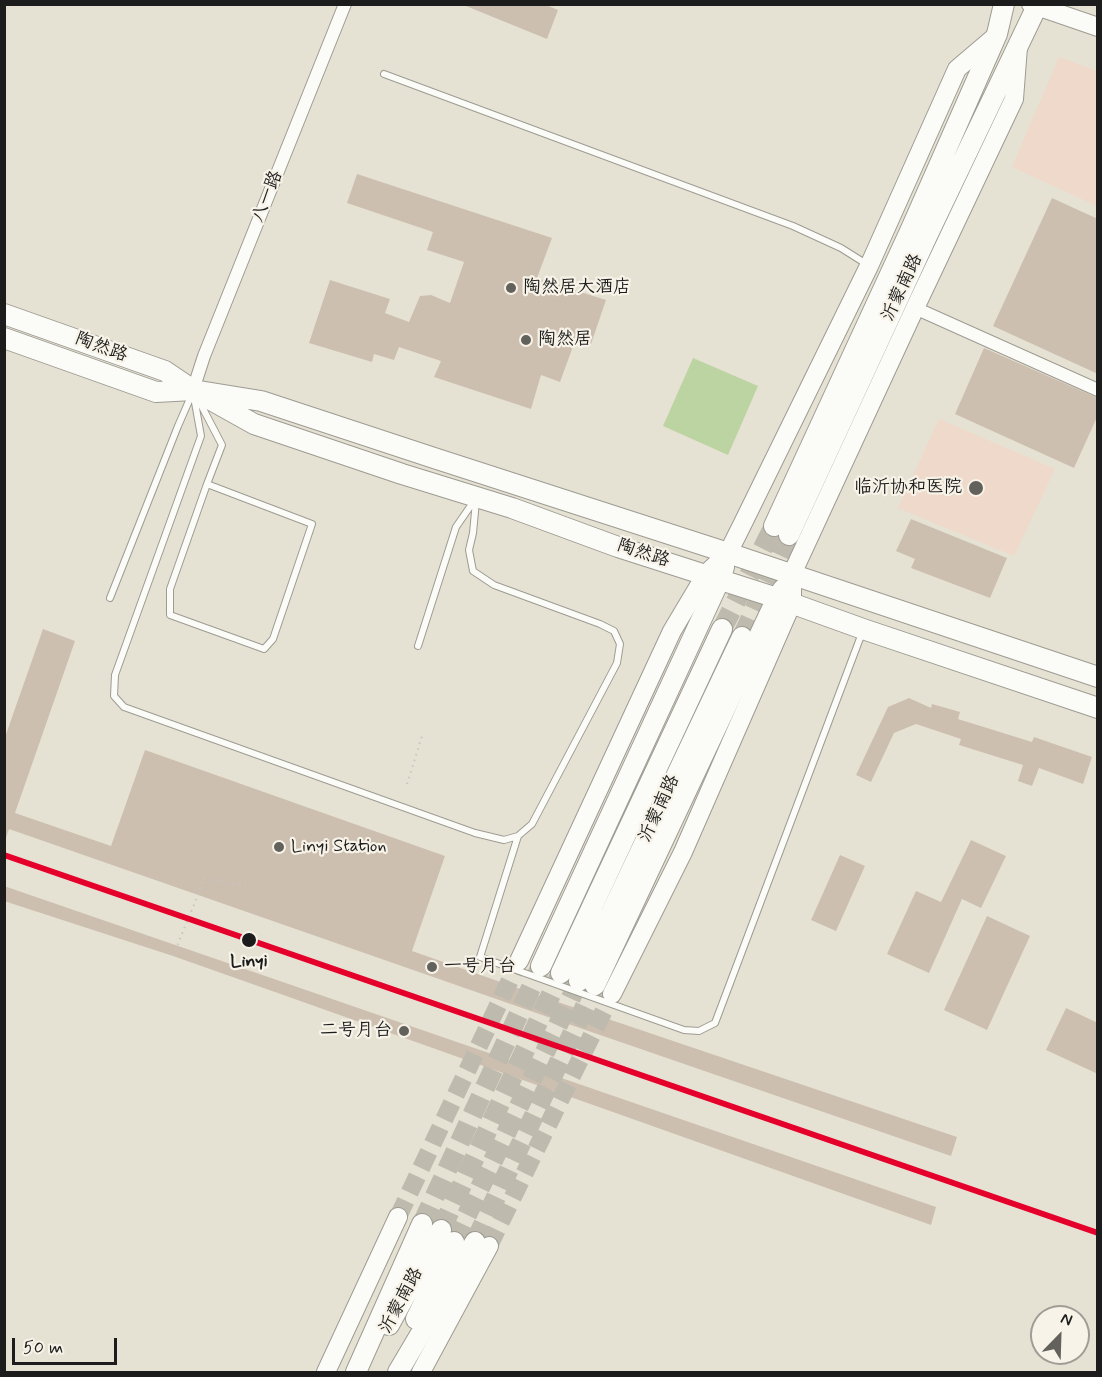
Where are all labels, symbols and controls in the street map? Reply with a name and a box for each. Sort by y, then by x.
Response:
street label: 八一路 [248,168,288,226]
street label: 沂蒙南路 [878,251,928,325]
place label: 陶然居大酒店 [523,277,631,299]
marker: 陶然居大酒店 [504,281,518,295]
street label: 陶然路 [72,329,130,367]
place label: 陶然居 [538,329,592,351]
marker: 陶然居 [519,333,533,347]
place label: 临沂协和医院 [854,477,962,499]
marker: 临沂协和医院 [967,479,985,497]
street label: 陶然路 [614,535,672,573]
street label: 沂蒙南路 [635,772,685,846]
place label: Linyi Station [291,836,387,858]
marker: Linyi Station [272,840,286,854]
marker: Linyi [240,931,258,949]
place label: Linyi [230,951,268,973]
place label: 一号月台 [444,956,516,978]
marker: 一号月台 [425,960,439,974]
place label: 二号月台 [320,1020,392,1042]
marker: 二号月台 [397,1024,411,1038]
street label: 沂蒙南路 [376,1264,428,1338]
north arrow [1030,1305,1090,1365]
text: N [1057,1308,1075,1332]
scale bar [15,1326,120,1364]
text: 50 m [23,1336,63,1360]

